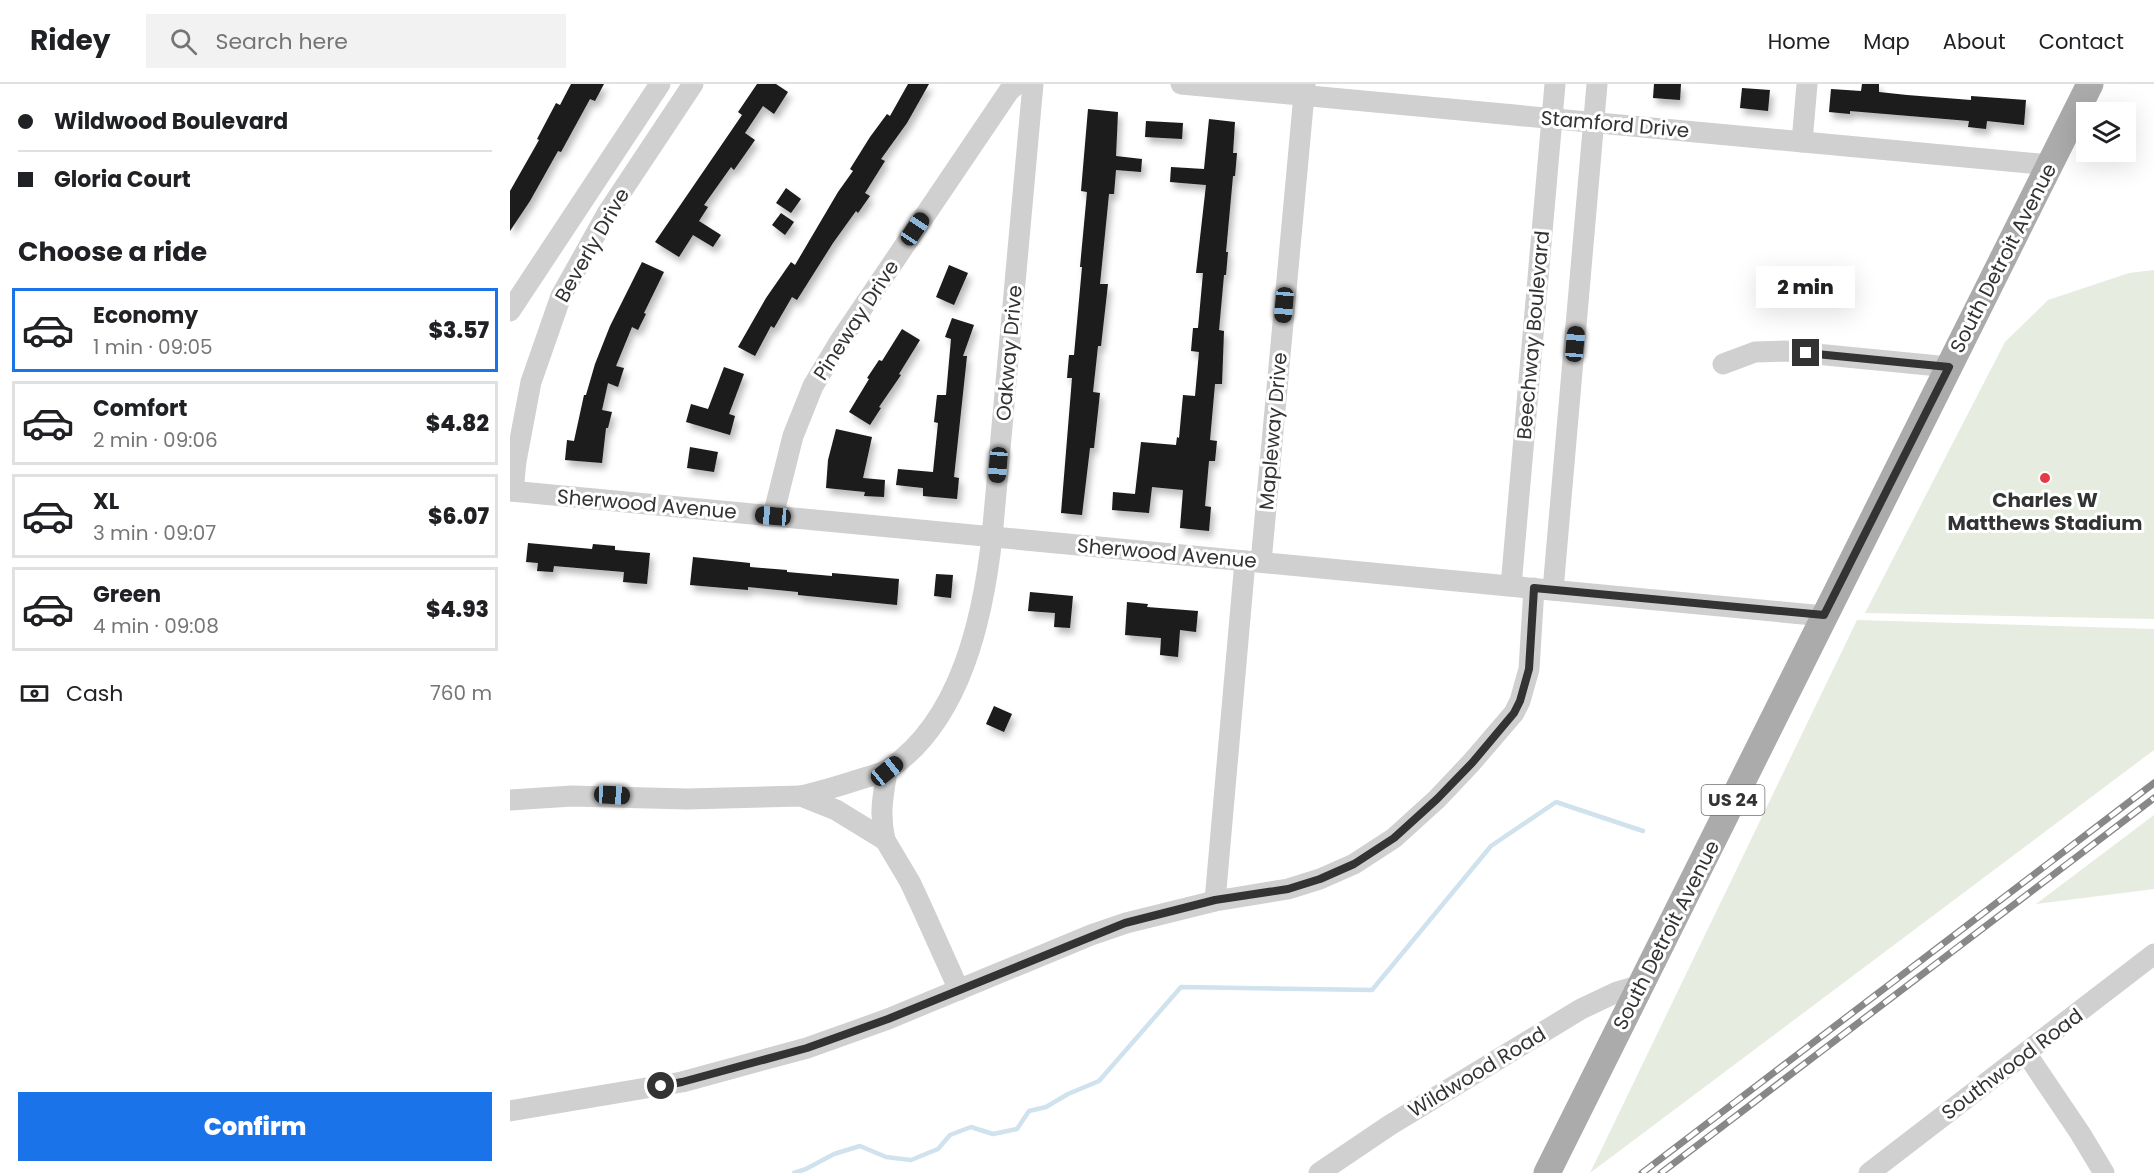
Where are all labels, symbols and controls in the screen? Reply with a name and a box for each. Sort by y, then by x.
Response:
search box [146,14,566,68]
text: Ridey [30,21,110,60]
icon: search [167,25,200,58]
text: Search here [215,26,348,57]
text: Home [1768,27,1830,56]
text: Map [1863,27,1910,56]
text: About [1943,27,2006,56]
text: Contact [2039,27,2124,56]
map controls [2076,102,2136,162]
button: layers [2076,102,2136,162]
street label: Stamford Drive [1540,104,1690,144]
text: Wildwood Boulevard [54,106,288,137]
street label: South Detroit Avenue [1943,158,2063,358]
text: Gloria Court [54,164,191,195]
street label: Beverly Drive [548,183,636,307]
car [897,209,933,249]
street label: Beechway Boulevard [1510,229,1556,441]
text: Choose a ride [18,233,207,270]
street label: Pineway Drive [807,254,905,386]
callout: 2 min [1756,266,1856,308]
text: 2 min [1777,273,1834,301]
street label: Oakway Drive [989,284,1029,422]
car [1273,286,1295,324]
text: Economy [93,300,198,331]
icon: car [21,303,75,357]
text: $3.57 [428,315,489,346]
car [1564,325,1586,363]
text: 1 min · 09:05 [93,333,213,361]
route end [1792,339,1819,366]
street label: Mapleway Drive [1252,351,1294,511]
text: Comfort [93,393,187,424]
icon: car [21,396,75,450]
text: $4.82 [426,408,489,439]
text: 2 min · 09:06 [93,426,218,454]
car [987,446,1009,484]
marker: Charles W Matthews Stadium [2038,471,2052,485]
street label: Sherwood Avenue [556,482,738,526]
text: XL [93,486,119,517]
place label: Charles W Matthews Stadium [1948,486,2142,537]
icon: car [21,489,75,543]
text: $6.07 [428,501,489,532]
car [754,505,792,527]
text: 3 min · 09:07 [93,519,216,547]
street label: Sherwood Avenue [1076,531,1258,575]
text: Green [93,579,161,610]
icon: car [21,582,75,636]
text: $4.93 [426,594,489,625]
text: 4 min · 09:08 [93,612,219,640]
icon: cash [18,677,51,710]
text: Cash [66,678,123,709]
text: 760 m [430,679,492,707]
car [867,753,907,789]
car [594,785,630,805]
road number: US 24 [1702,785,1764,815]
street label: South Detroit Avenue [1606,835,1726,1035]
street label: Southwood Road [1936,1002,2088,1126]
street label: Wildwood Road [1403,1020,1551,1124]
route start [647,1072,674,1099]
button: Confirm [18,1092,492,1161]

